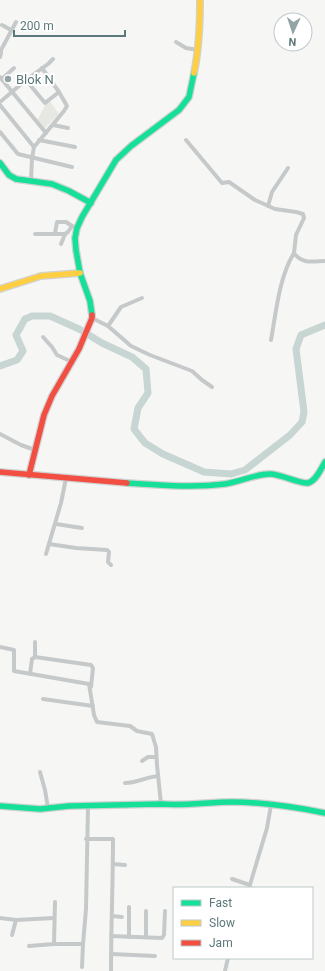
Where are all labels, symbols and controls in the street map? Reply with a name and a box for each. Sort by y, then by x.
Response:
scale bar [14,12,125,38]
north arrow [273,12,313,52]
text: 200 m [20,19,54,33]
text: N [288,35,297,48]
place label: Blok N [16,72,54,87]
marker: Blok N [3,74,13,84]
legend [173,887,313,959]
text: Fast [209,896,232,910]
text: Slow [209,916,235,930]
text: Jam [209,936,233,950]

